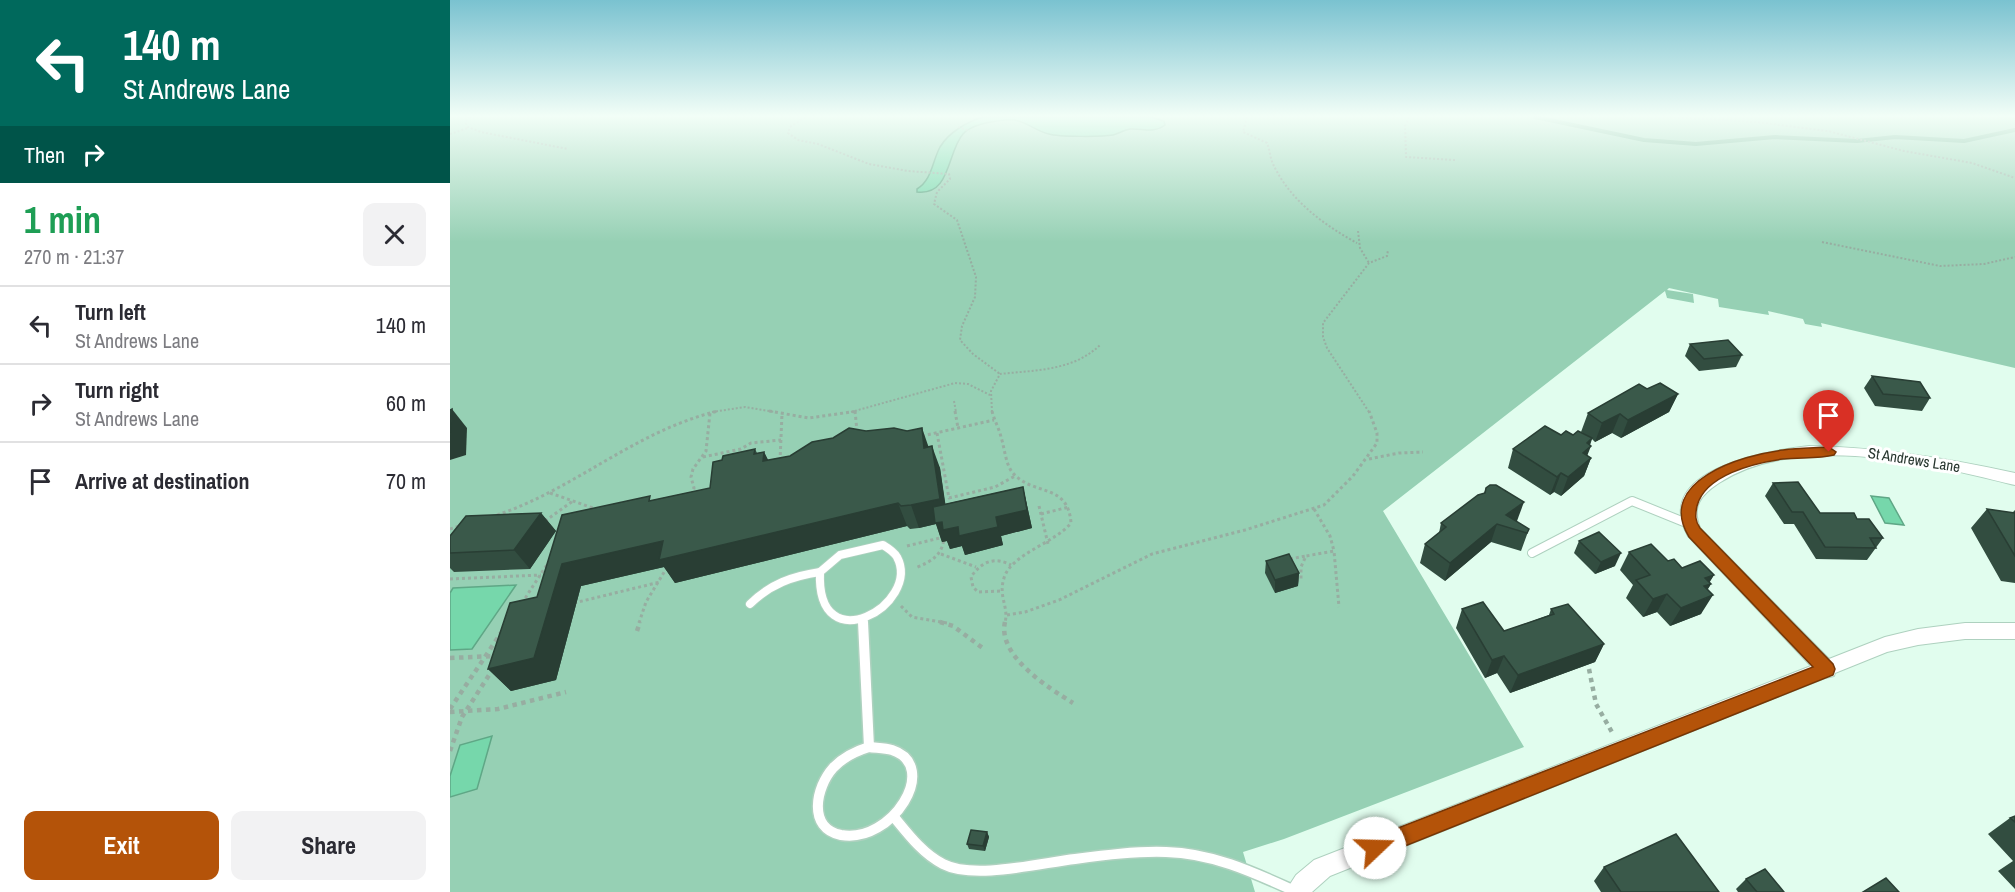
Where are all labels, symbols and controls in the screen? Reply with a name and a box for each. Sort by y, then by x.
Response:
text: 140 m [123,17,221,73]
icon: left [24,24,102,102]
text: St Andrews Lane [123,71,290,107]
icon: right [77,138,110,171]
text: Then [24,140,65,170]
text: 1 min [24,196,101,244]
button: close [363,203,426,266]
text: 270 m · 21:37 [24,243,124,270]
text: Turn left [75,297,146,327]
icon: left [24,309,57,342]
text: 140 m [376,310,426,340]
text: St Andrews Lane [75,327,199,354]
text: Turn right [75,375,159,405]
icon: right [24,387,57,420]
text: 60 m [386,388,426,418]
pin [1803,390,1854,452]
icon: arrive [1812,399,1845,432]
text: St Andrews Lane [75,405,199,432]
street label: St Andrews Lane [1867,442,1962,477]
icon: arrive [24,465,57,498]
text: Arrive at destination [75,466,249,496]
text: 70 m [386,466,426,496]
button: Exit [24,811,219,880]
button: Share [231,811,426,880]
position arrow [1343,816,1407,880]

